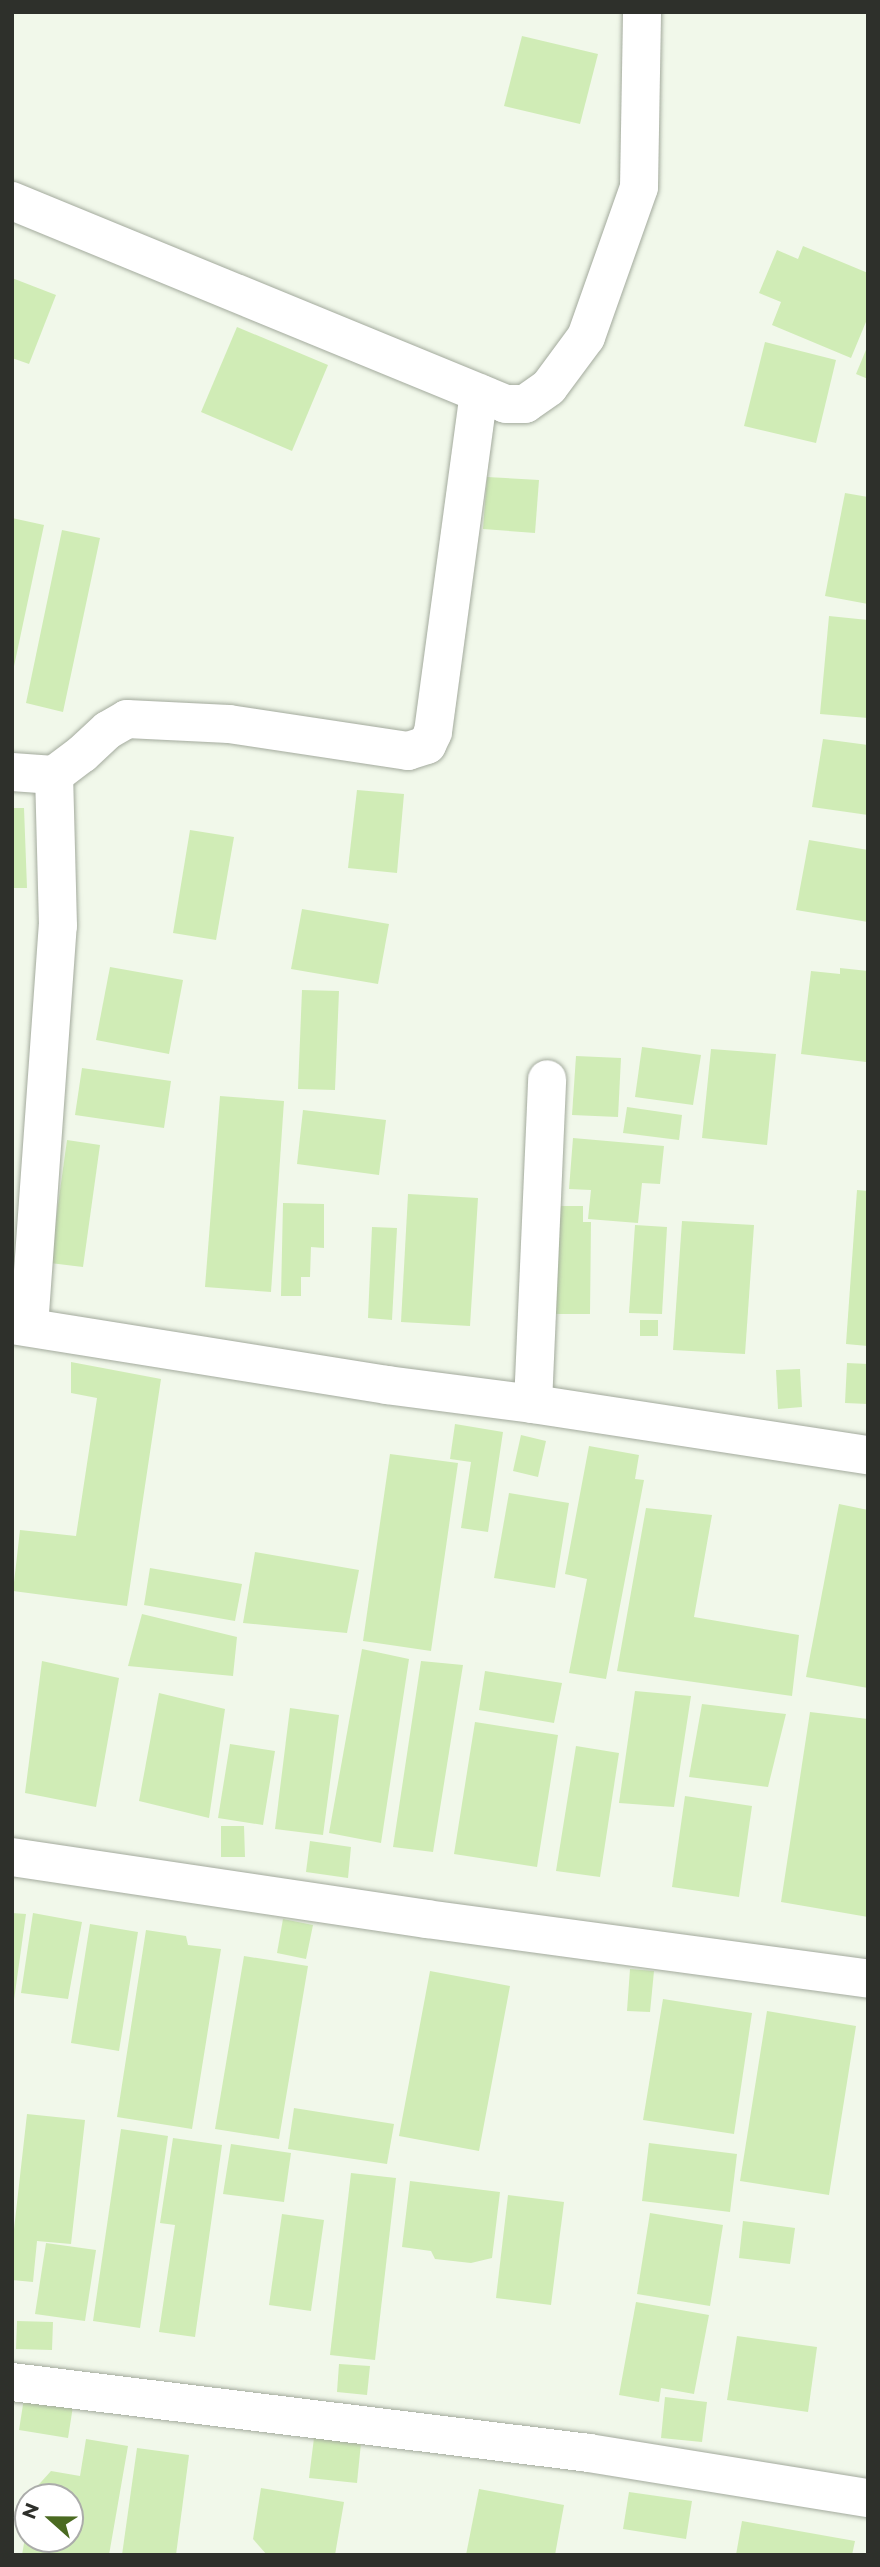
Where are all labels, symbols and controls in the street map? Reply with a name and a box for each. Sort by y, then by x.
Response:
north arrow [14,2483,84,2553]
text: N [17,2500,44,2522]

